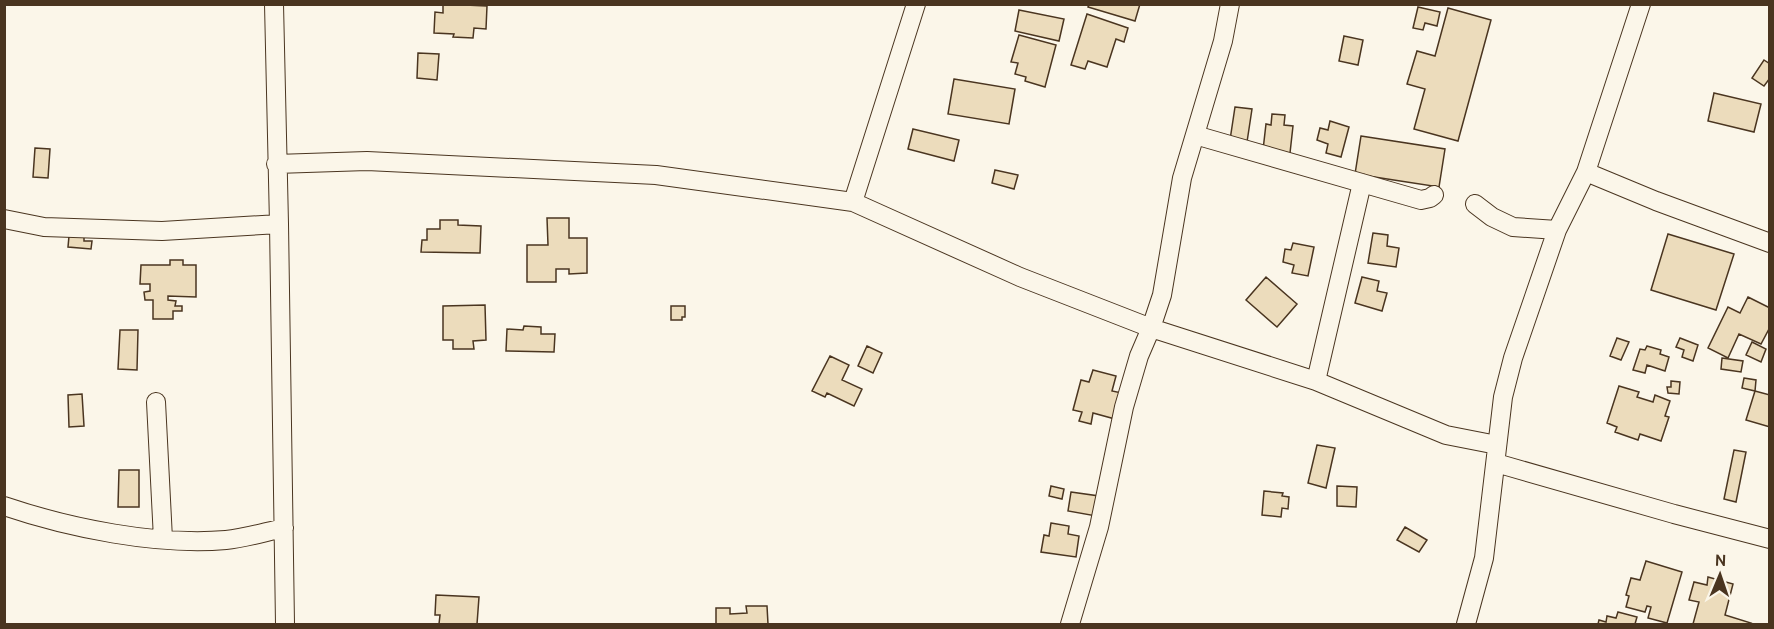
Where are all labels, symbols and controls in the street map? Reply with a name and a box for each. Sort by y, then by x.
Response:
north arrow [1690,545,1750,605]
text: N [1715,551,1726,570]

